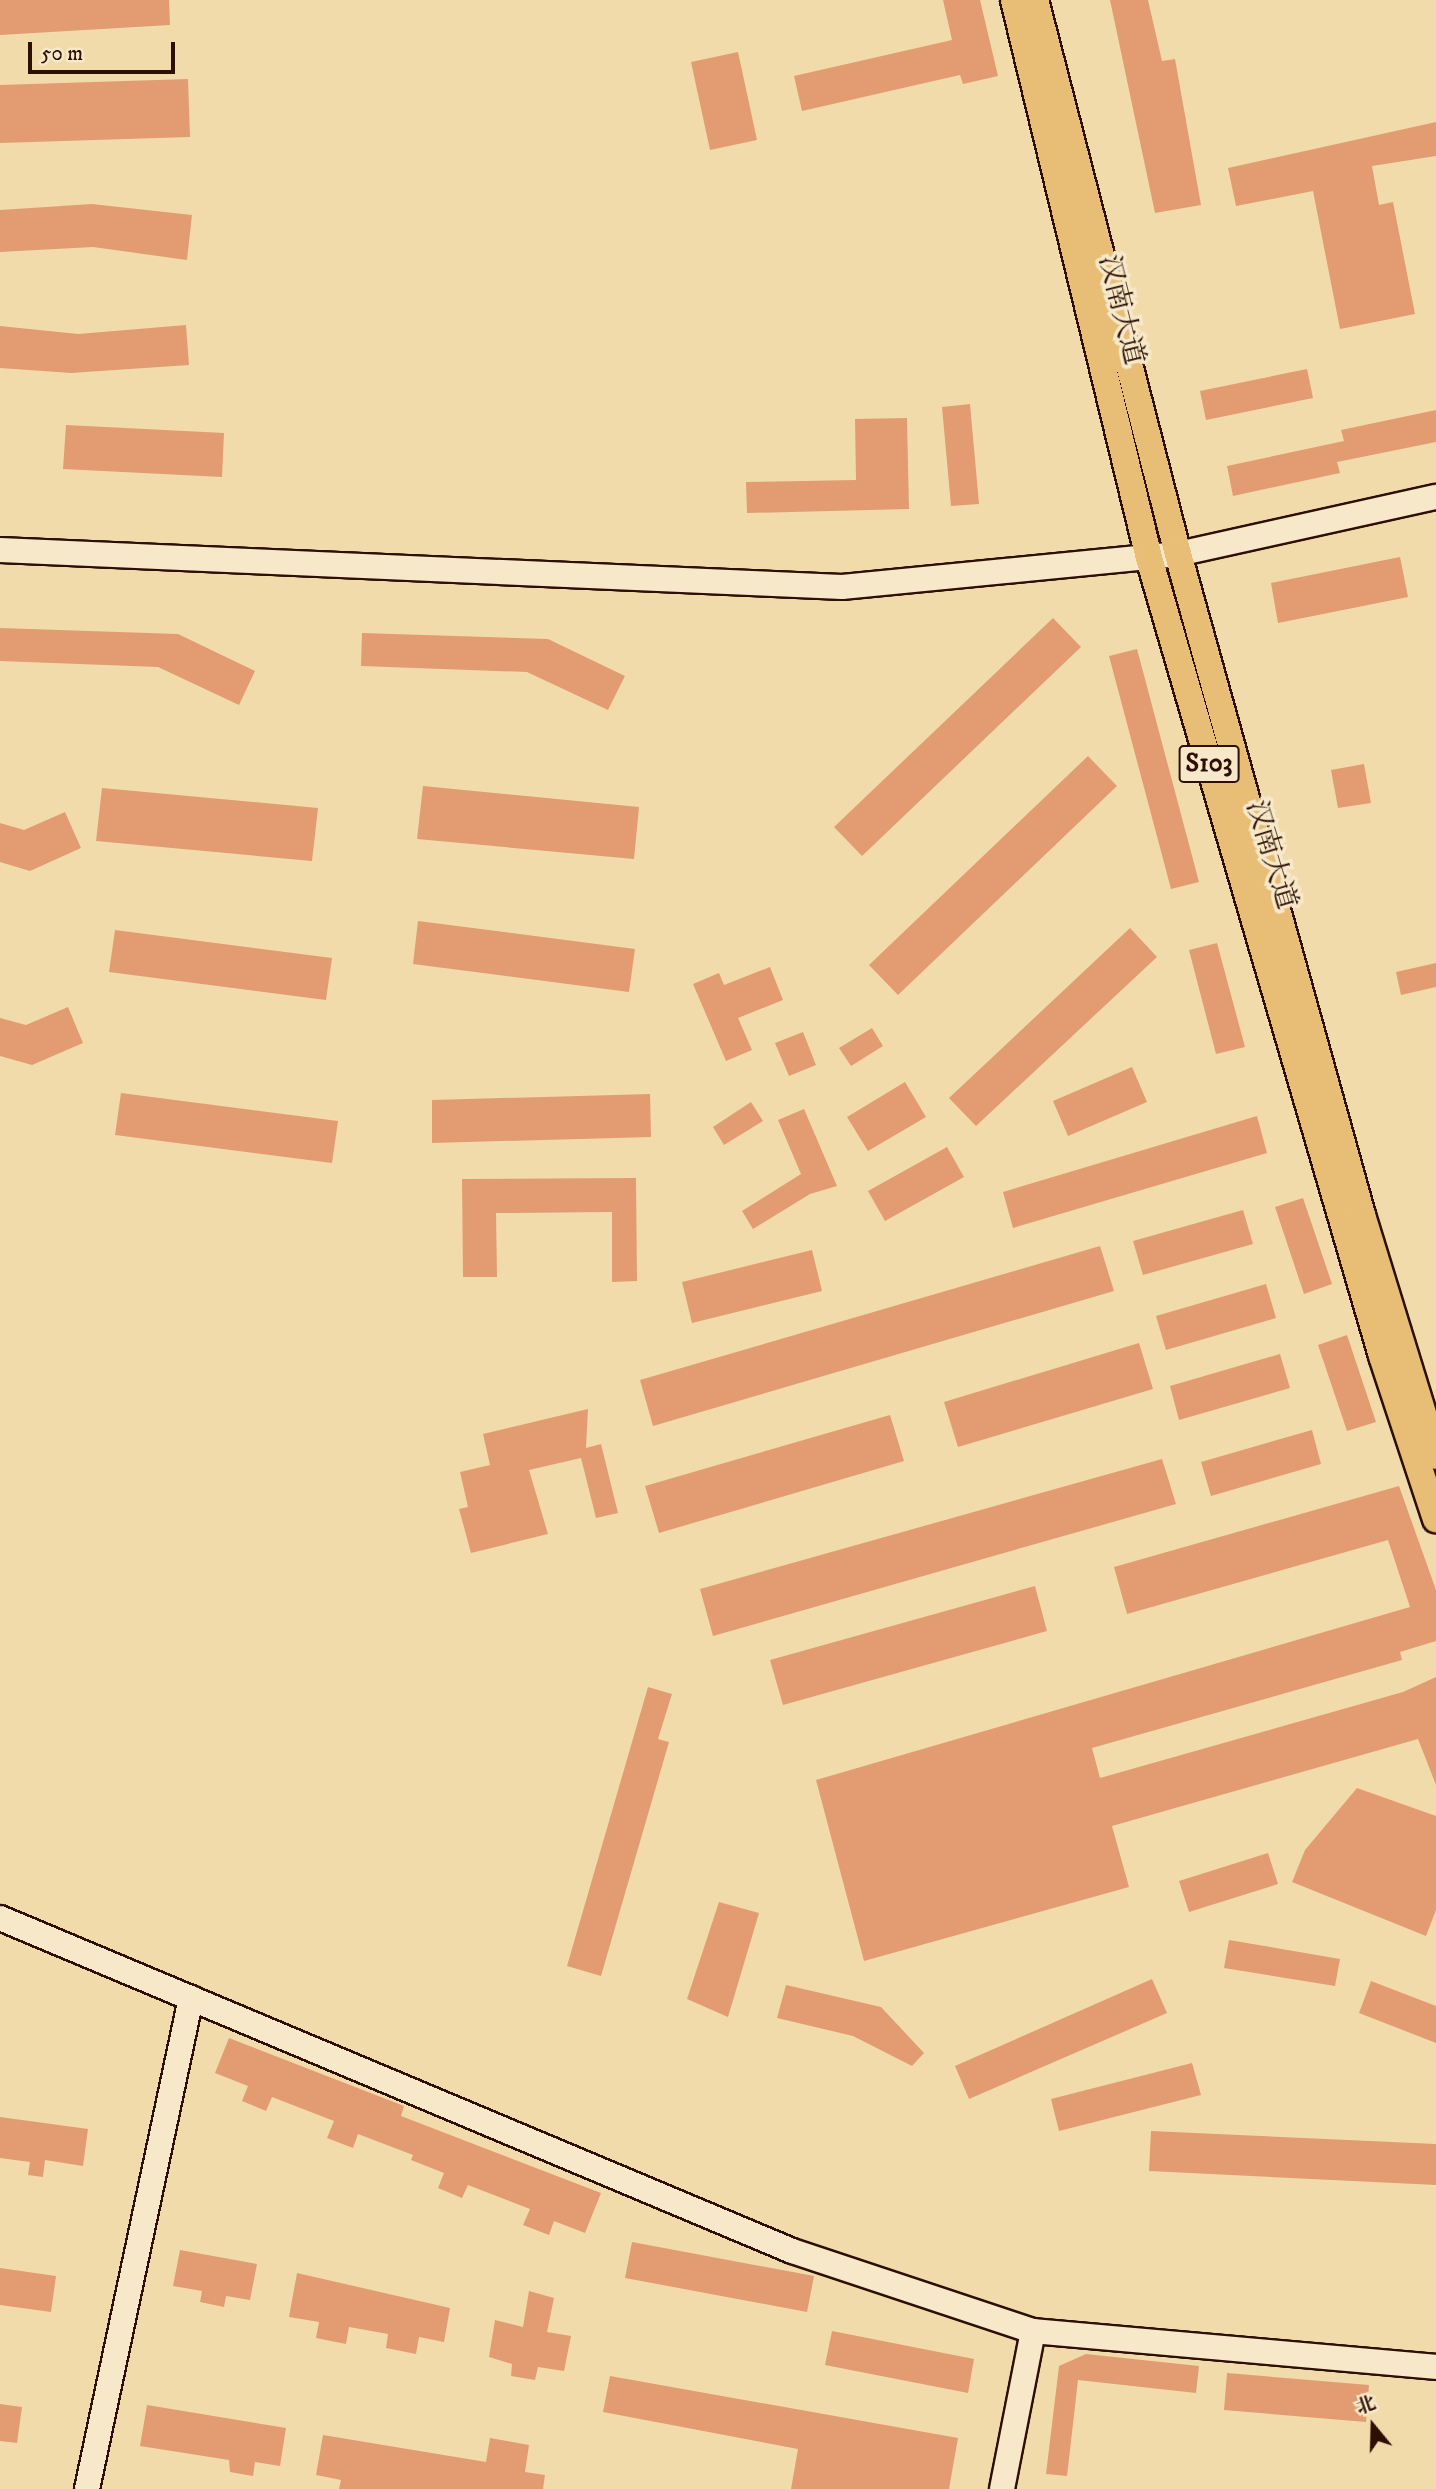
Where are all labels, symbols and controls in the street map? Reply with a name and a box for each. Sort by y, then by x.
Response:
scale bar [32,28,178,72]
text: 50 m [41,41,83,67]
street label: 汉南大道 [1091,252,1151,368]
road number: S103 [1178,742,1240,786]
street label: 汉南大道 [1239,797,1303,913]
north arrow [1338,2391,1408,2461]
text: 北 [1353,2392,1379,2420]

